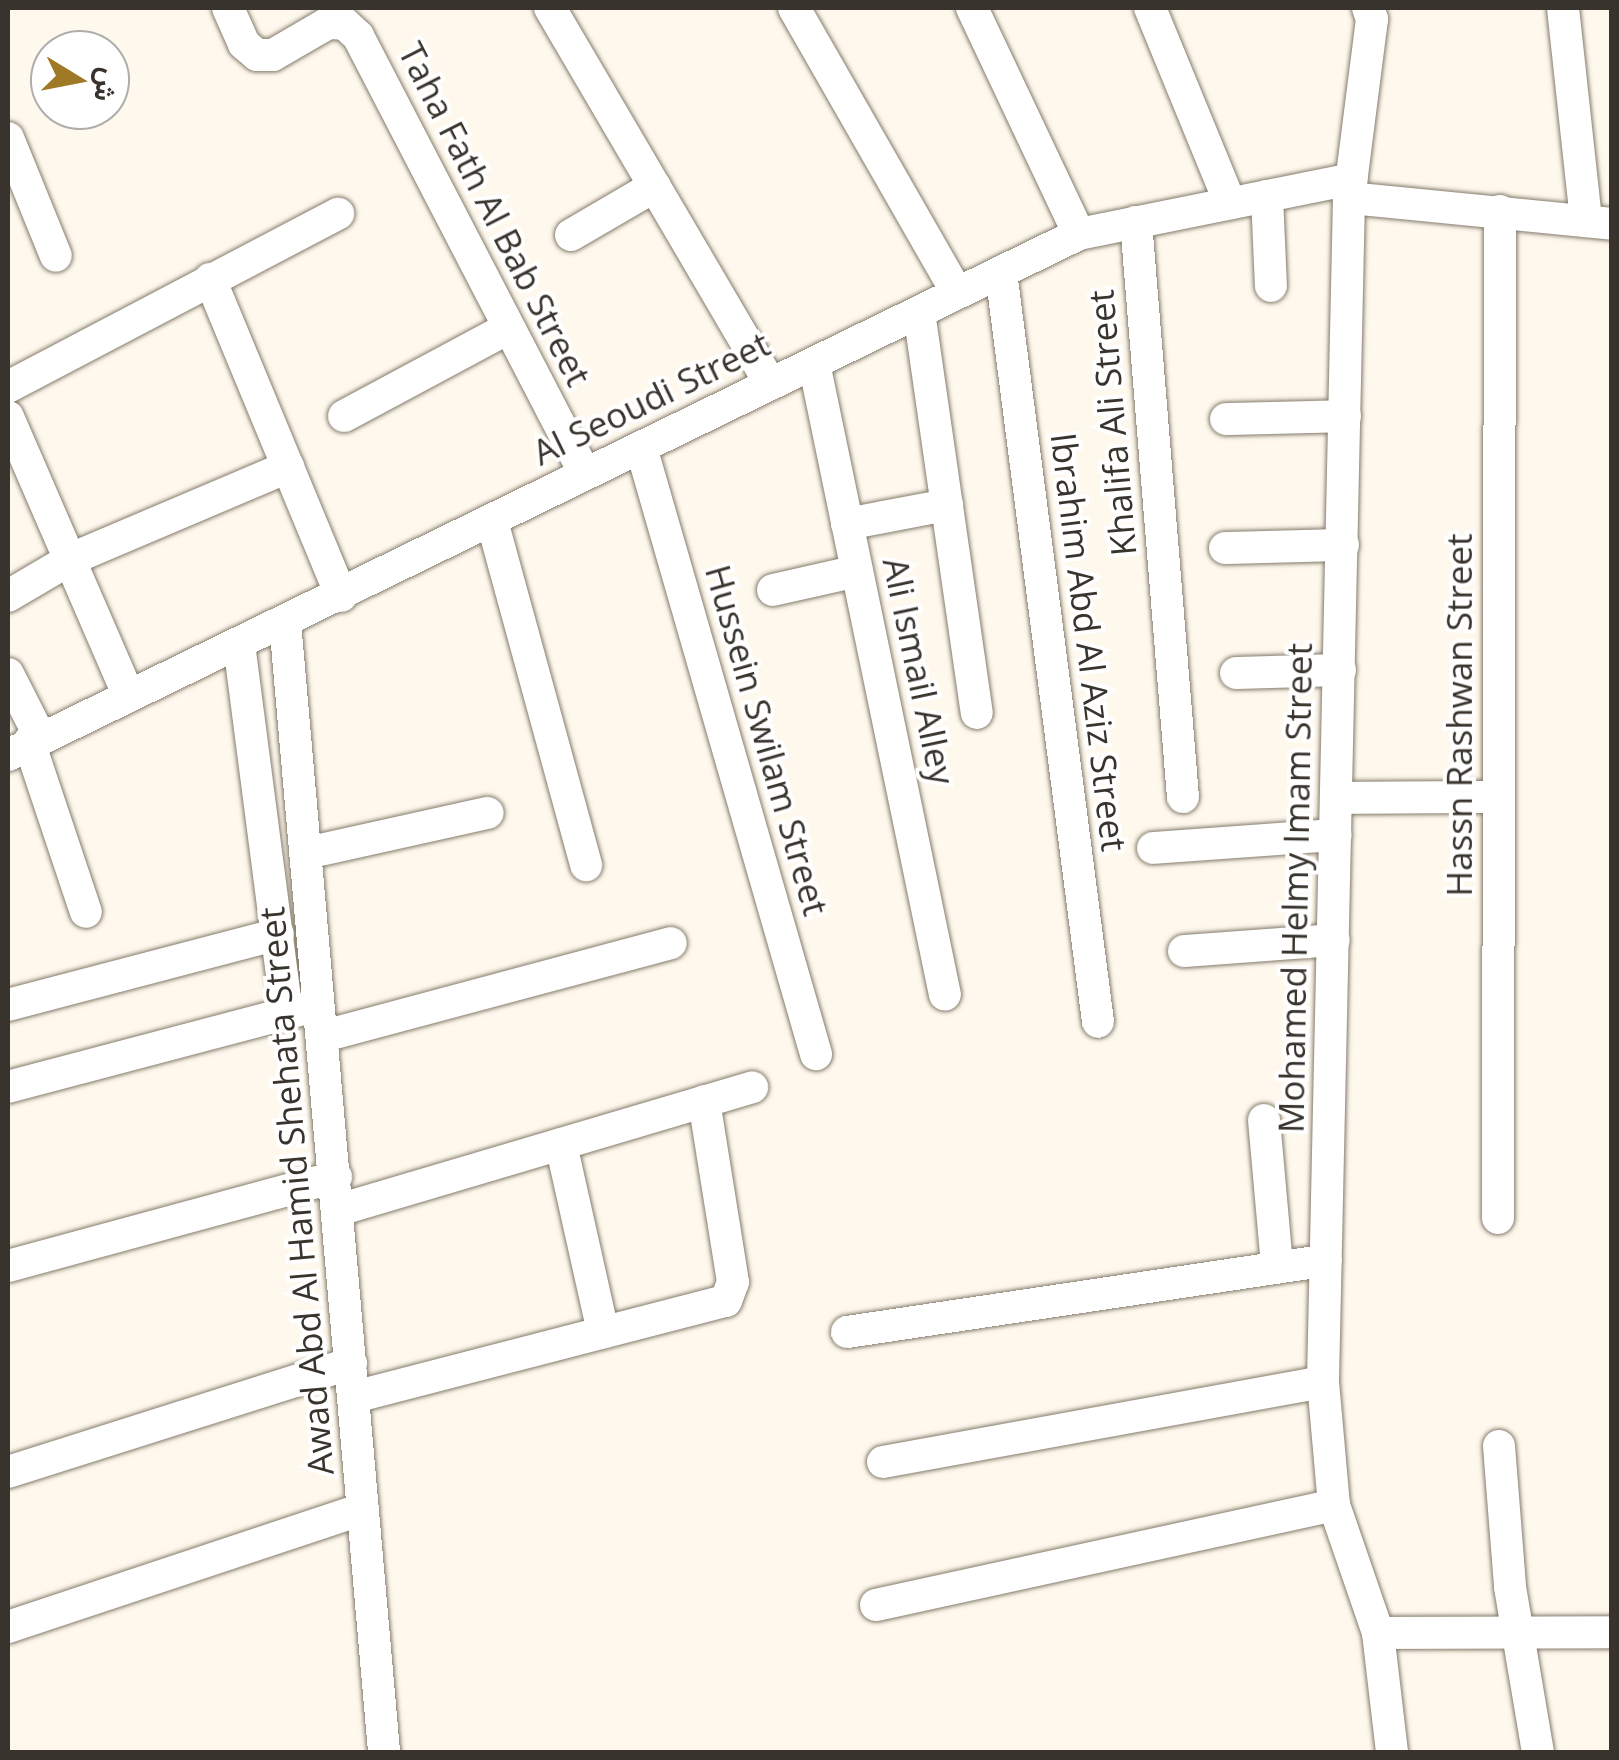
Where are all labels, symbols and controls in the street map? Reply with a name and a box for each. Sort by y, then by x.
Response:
north arrow [30,30,130,130]
street label: Taha Fath Al Bab Street [390,35,600,393]
text: ش [86,65,129,105]
street label: Khalifa Ali Street [1079,288,1145,558]
street label: Al Seoudi Street [526,322,776,474]
street label: Ibrahim Abd Al Aziz Street [1042,430,1136,854]
street label: Hassn Rashwan Street [1438,533,1480,897]
street label: Ali Ismail Alley [874,554,964,788]
street label: Hussein Swilam Street [697,560,837,920]
street label: Mohamed Helmy Imam Street [1270,643,1320,1133]
street label: Awad Abd Al Hamid Shehata Street [250,905,342,1477]

